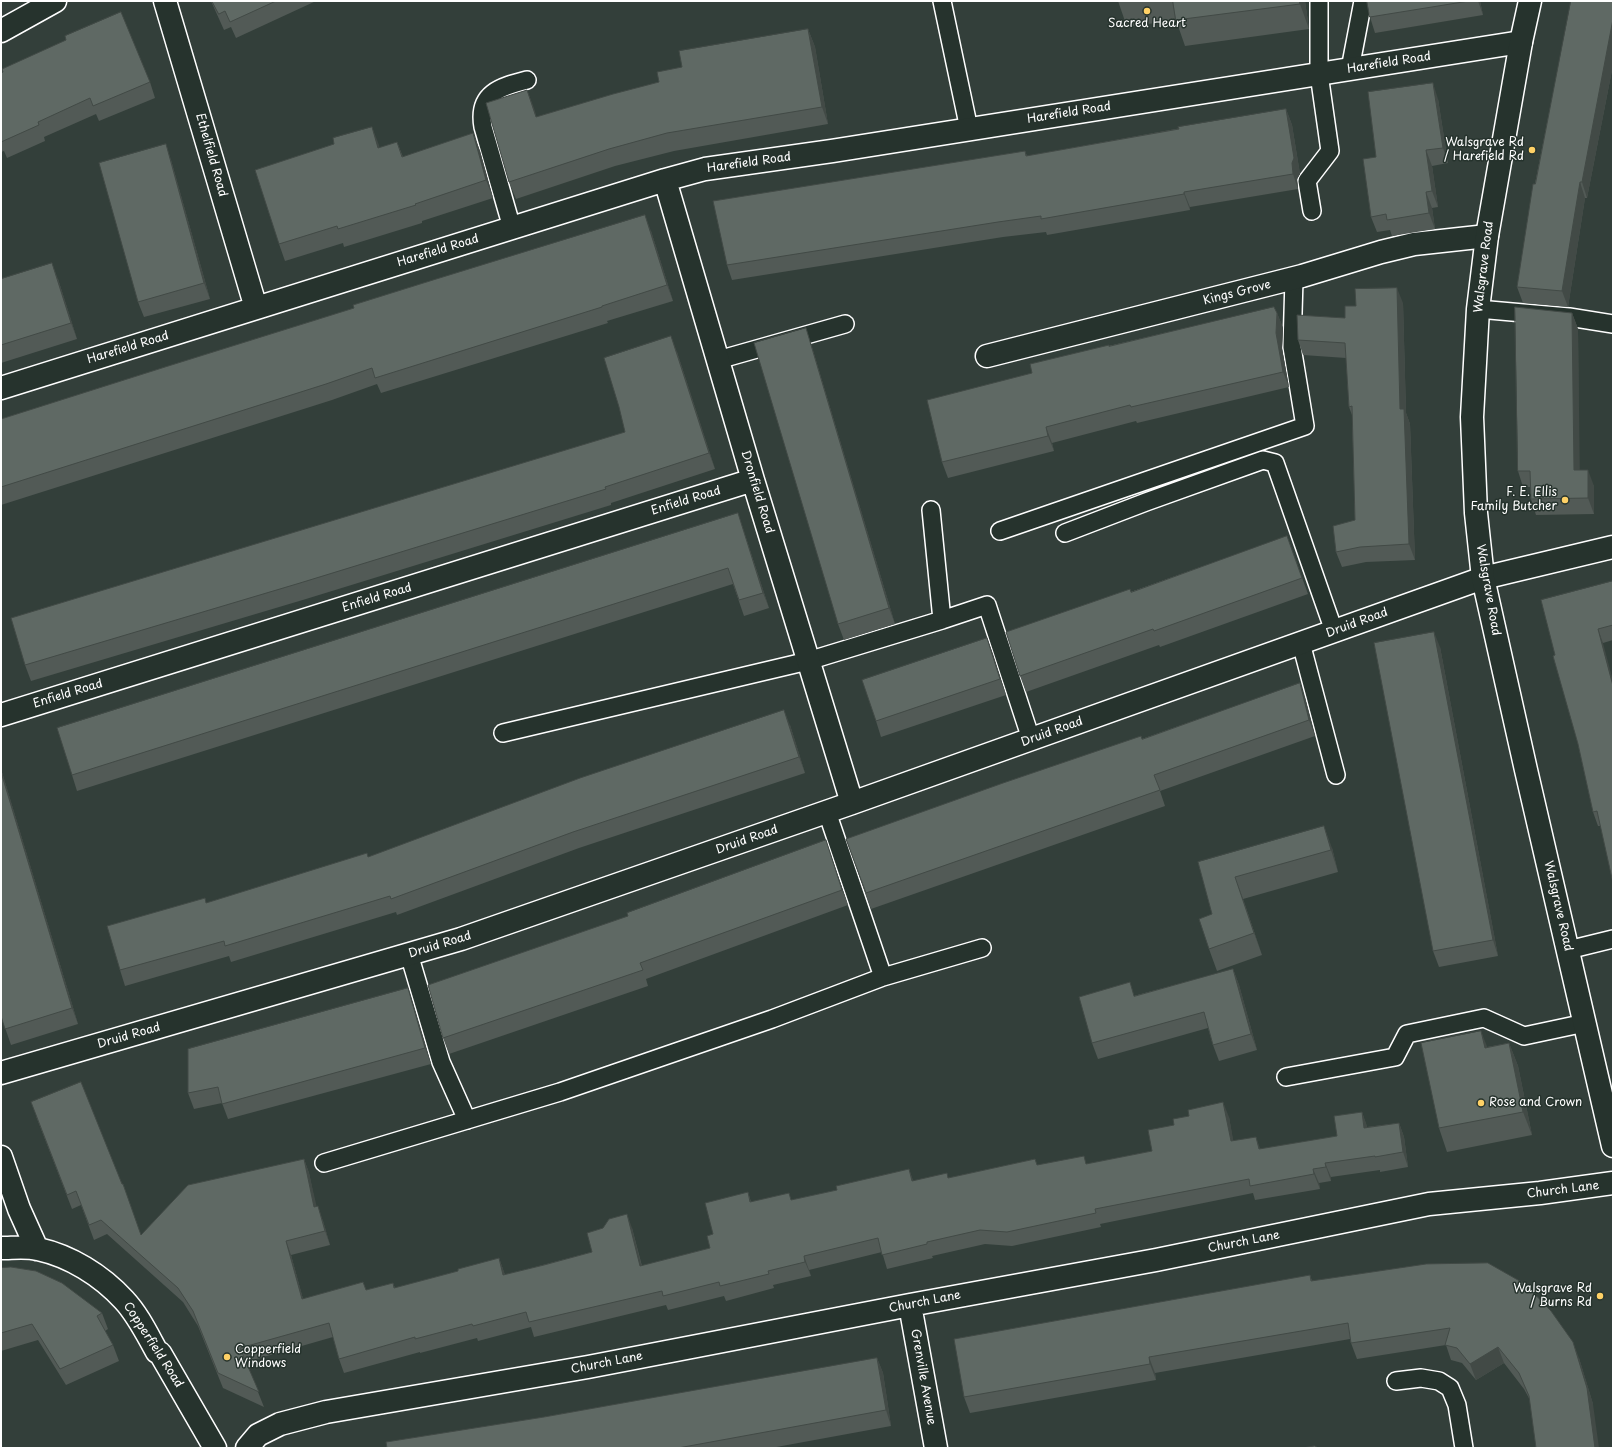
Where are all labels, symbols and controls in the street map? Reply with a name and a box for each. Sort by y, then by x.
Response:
marker: Sacred Heart [1142,6,1152,16]
place label: Sacred Heart [1108,17,1186,31]
street label: Harefield Road [1346,49,1432,77]
street label: Harefield Road [1026,99,1112,127]
street label: Ethelfield Road [192,112,230,198]
place label: Walsgrave Rd / Harefield Rd [1444,136,1524,164]
marker: Walsgrave Rd / Harefield Rd [1527,145,1537,155]
street label: Harefield Road [706,150,792,176]
street label: Walsgrave Road [1471,220,1497,314]
street label: Harefield Road [395,232,481,270]
street label: Kings Grove [1202,278,1272,308]
street label: Harefield Road [85,329,171,367]
street label: Dronfield Road [738,449,776,535]
street label: Enfield Road [649,484,723,518]
place label: F. E. Ellis Family Butcher [1470,486,1557,514]
marker: F. E. Ellis Family Butcher [1560,495,1570,505]
street label: Walsgrave Road [1473,543,1503,637]
street label: Enfield Road [340,581,414,615]
street label: Druid Road [1324,605,1390,641]
street label: Enfield Road [31,677,105,711]
street label: Druid Road [1019,714,1085,750]
street label: Druid Road [714,823,780,857]
street label: Walsgrave Road [1541,859,1575,953]
street label: Druid Road [407,929,473,961]
street label: Druid Road [96,1020,162,1052]
place label: Rose and Crown [1489,1096,1582,1110]
marker: Rose and Crown [1476,1098,1486,1108]
street label: Church Lane [1526,1178,1600,1202]
street label: Church Lane [1207,1228,1281,1256]
place label: Walsgrave Rd / Burns Rd [1513,1282,1592,1310]
street label: Church Lane [888,1288,962,1316]
marker: Walsgrave Rd / Burns Rd [1595,1291,1605,1301]
street label: Copperfield Road [120,1300,186,1390]
street label: Grenville Avenue [907,1328,939,1426]
place label: Copperfield Windows [235,1343,301,1371]
street label: Church Lane [570,1349,644,1377]
marker: Copperfield Windows [222,1352,232,1362]

